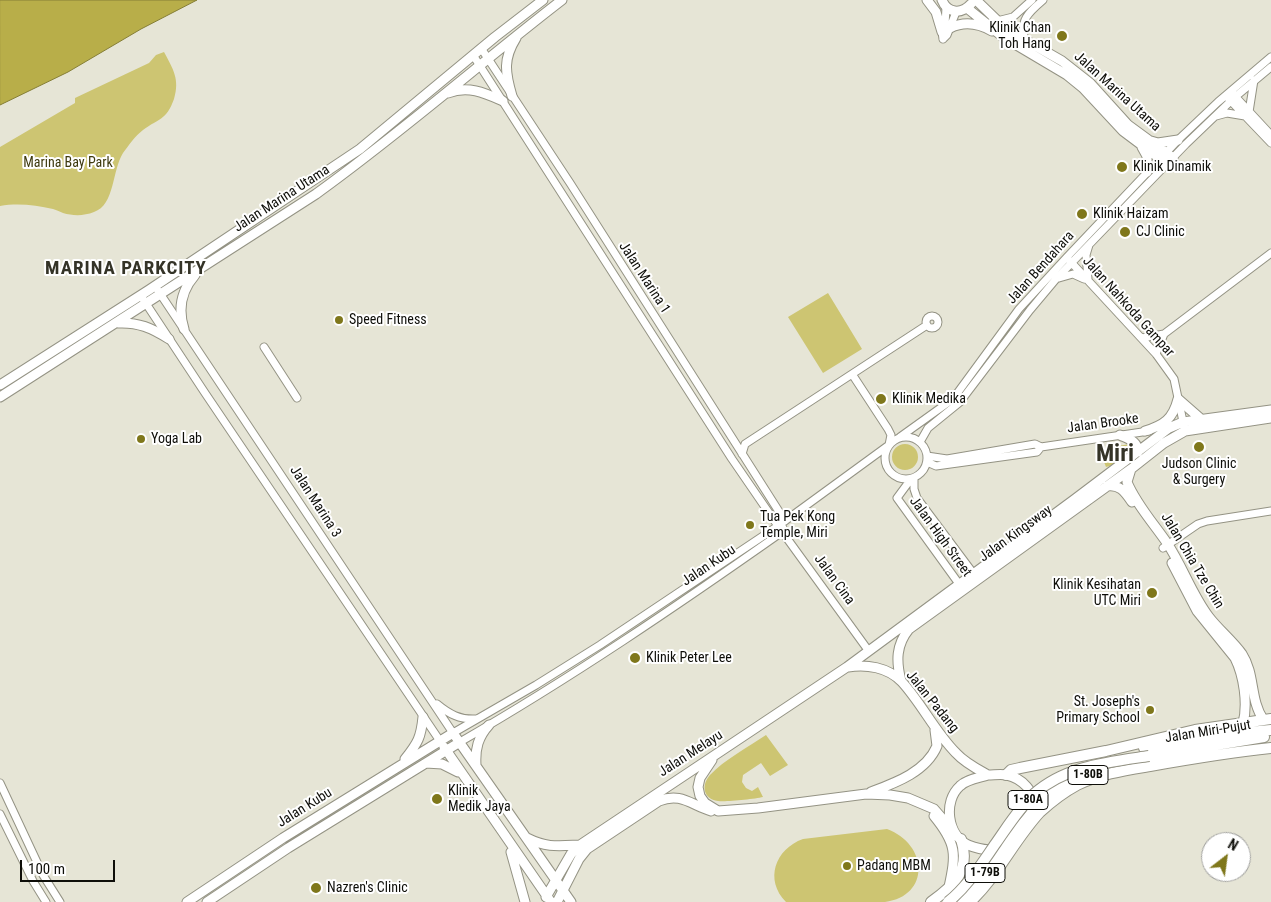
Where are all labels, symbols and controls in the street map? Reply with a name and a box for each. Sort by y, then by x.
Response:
place label: Klinik Chan Toh Hang [989,20,1051,52]
marker: Klinik Chan Toh Hang [1055,29,1069,43]
street label: Jalan Marina Utama [1070,49,1164,135]
park label: Marina Bay Park [23,155,113,171]
place label: Klinik Dinamik [1133,159,1211,175]
marker: Klinik Dinamik [1115,160,1129,174]
street label: Jalan Marina Utama [231,162,333,236]
place label: Klinik Haizam [1093,206,1169,222]
marker: Klinik Haizam [1075,207,1089,221]
place label: CJ Clinic [1136,224,1185,240]
marker: CJ Clinic [1118,225,1132,239]
street label: Jalan Bendahara [1004,228,1078,308]
street label: Jalan Marina 1 [615,239,673,317]
street label: Jalan Nahkoda Gampar [1079,253,1177,361]
district label: MARINA PARKCITY [43,258,209,280]
place label: Speed Fitness [349,312,427,328]
marker: Speed Fitness [333,314,345,326]
place label: Klinik Medika [892,391,966,407]
marker: Klinik Medika [874,392,888,406]
street label: Jalan Brooke [1066,411,1140,437]
place label: Yoga Lab [151,431,202,447]
marker: Yoga Lab [135,433,147,445]
marker: Judson Clinic & Surgery [1192,440,1206,454]
district label: Miri [1096,441,1134,469]
place label: Judson Clinic & Surgery [1162,456,1236,488]
street label: Jalan Marina 3 [286,463,344,541]
street label: Jalan High Street [905,494,975,580]
street label: Jalan Kingsway [976,502,1056,566]
place label: Tua Pek Kong Temple, Miri [760,509,835,542]
street label: Jalan Chia Tze Chin [1157,510,1227,612]
marker: Tua Pek Kong Temple, Miri [744,519,756,531]
street label: Jalan Kubu [679,542,739,590]
street label: Jalan Cina [810,552,858,608]
place label: Klinik Kesihatan UTC Miri [1053,577,1141,610]
marker: Klinik Kesihatan UTC Miri [1145,586,1159,600]
place label: Klinik Peter Lee [646,650,732,666]
marker: Klinik Peter Lee [628,651,642,665]
street label: Jalan Padang [902,668,962,736]
place label: St. Joseph's Primary School [1056,694,1140,726]
marker: St. Joseph's Primary School [1144,704,1156,716]
street label: Jalan Miri-Pujut [1164,717,1252,747]
street label: Jalan Melayu [656,727,726,781]
road number: 1-80B [1068,766,1108,784]
place label: Klinik Medik Jaya [448,783,511,816]
street label: Jalan Kubu [275,785,335,831]
road number: 1-80A [1008,790,1048,810]
marker: Klinik Medik Jaya [430,792,444,806]
north arrow [1201,832,1251,882]
text: N [1225,836,1241,854]
scale bar [22,850,118,882]
place label: Padang MBM [857,858,931,874]
text: 100 m [28,860,65,878]
marker: Padang MBM [841,860,853,872]
road number: 1-79B [965,864,1005,882]
place label: Nazren's Clinic [327,880,408,896]
marker: Nazren's Clinic [309,881,323,895]

